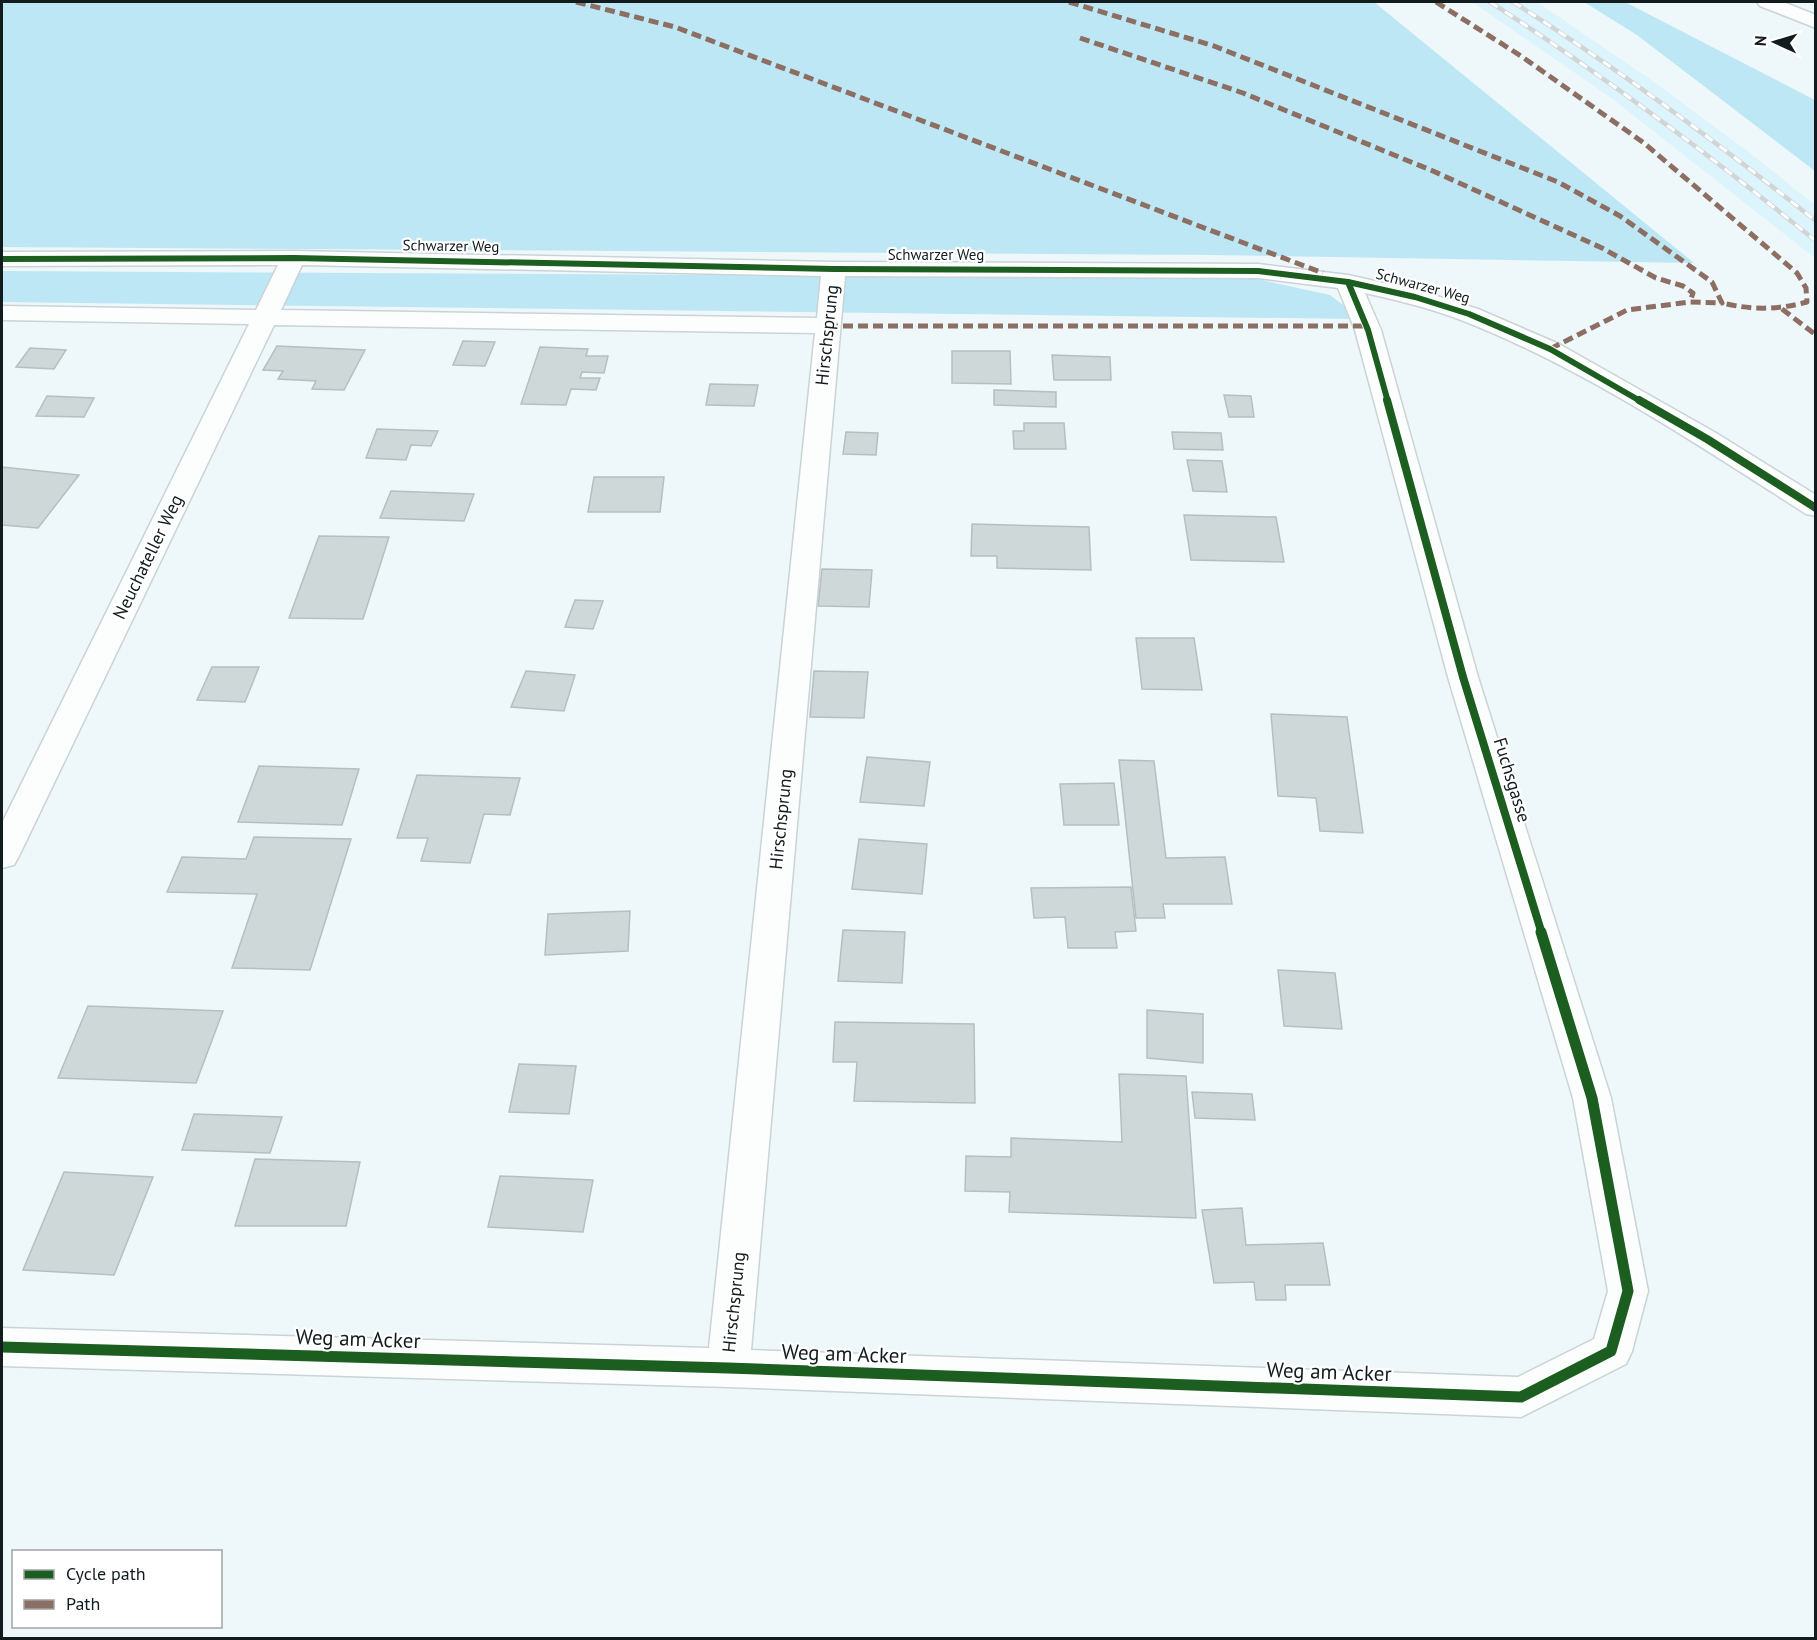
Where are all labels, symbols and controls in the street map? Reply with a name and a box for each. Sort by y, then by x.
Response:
north arrow [1745,12,1805,72]
text: N [1750,35,1770,47]
street label: Schwarzer Weg [402,235,500,256]
street label: Schwarzer Weg [888,245,984,264]
street label: Schwarzer Weg [1374,264,1472,307]
street label: Hirschsprung [810,283,843,386]
street label: Neuchateller Weg [107,491,188,623]
street label: Fuchsgasse [1489,735,1536,825]
street label: Hirschsprung [764,767,797,870]
street label: Hirschsprung [717,1250,750,1353]
street label: Weg am Acker [295,1323,421,1354]
street label: Weg am Acker [781,1338,907,1369]
street label: Weg am Acker [1266,1356,1392,1387]
legend [12,1550,222,1628]
text: Cycle path [66,1562,146,1585]
text: Path [66,1592,100,1615]

